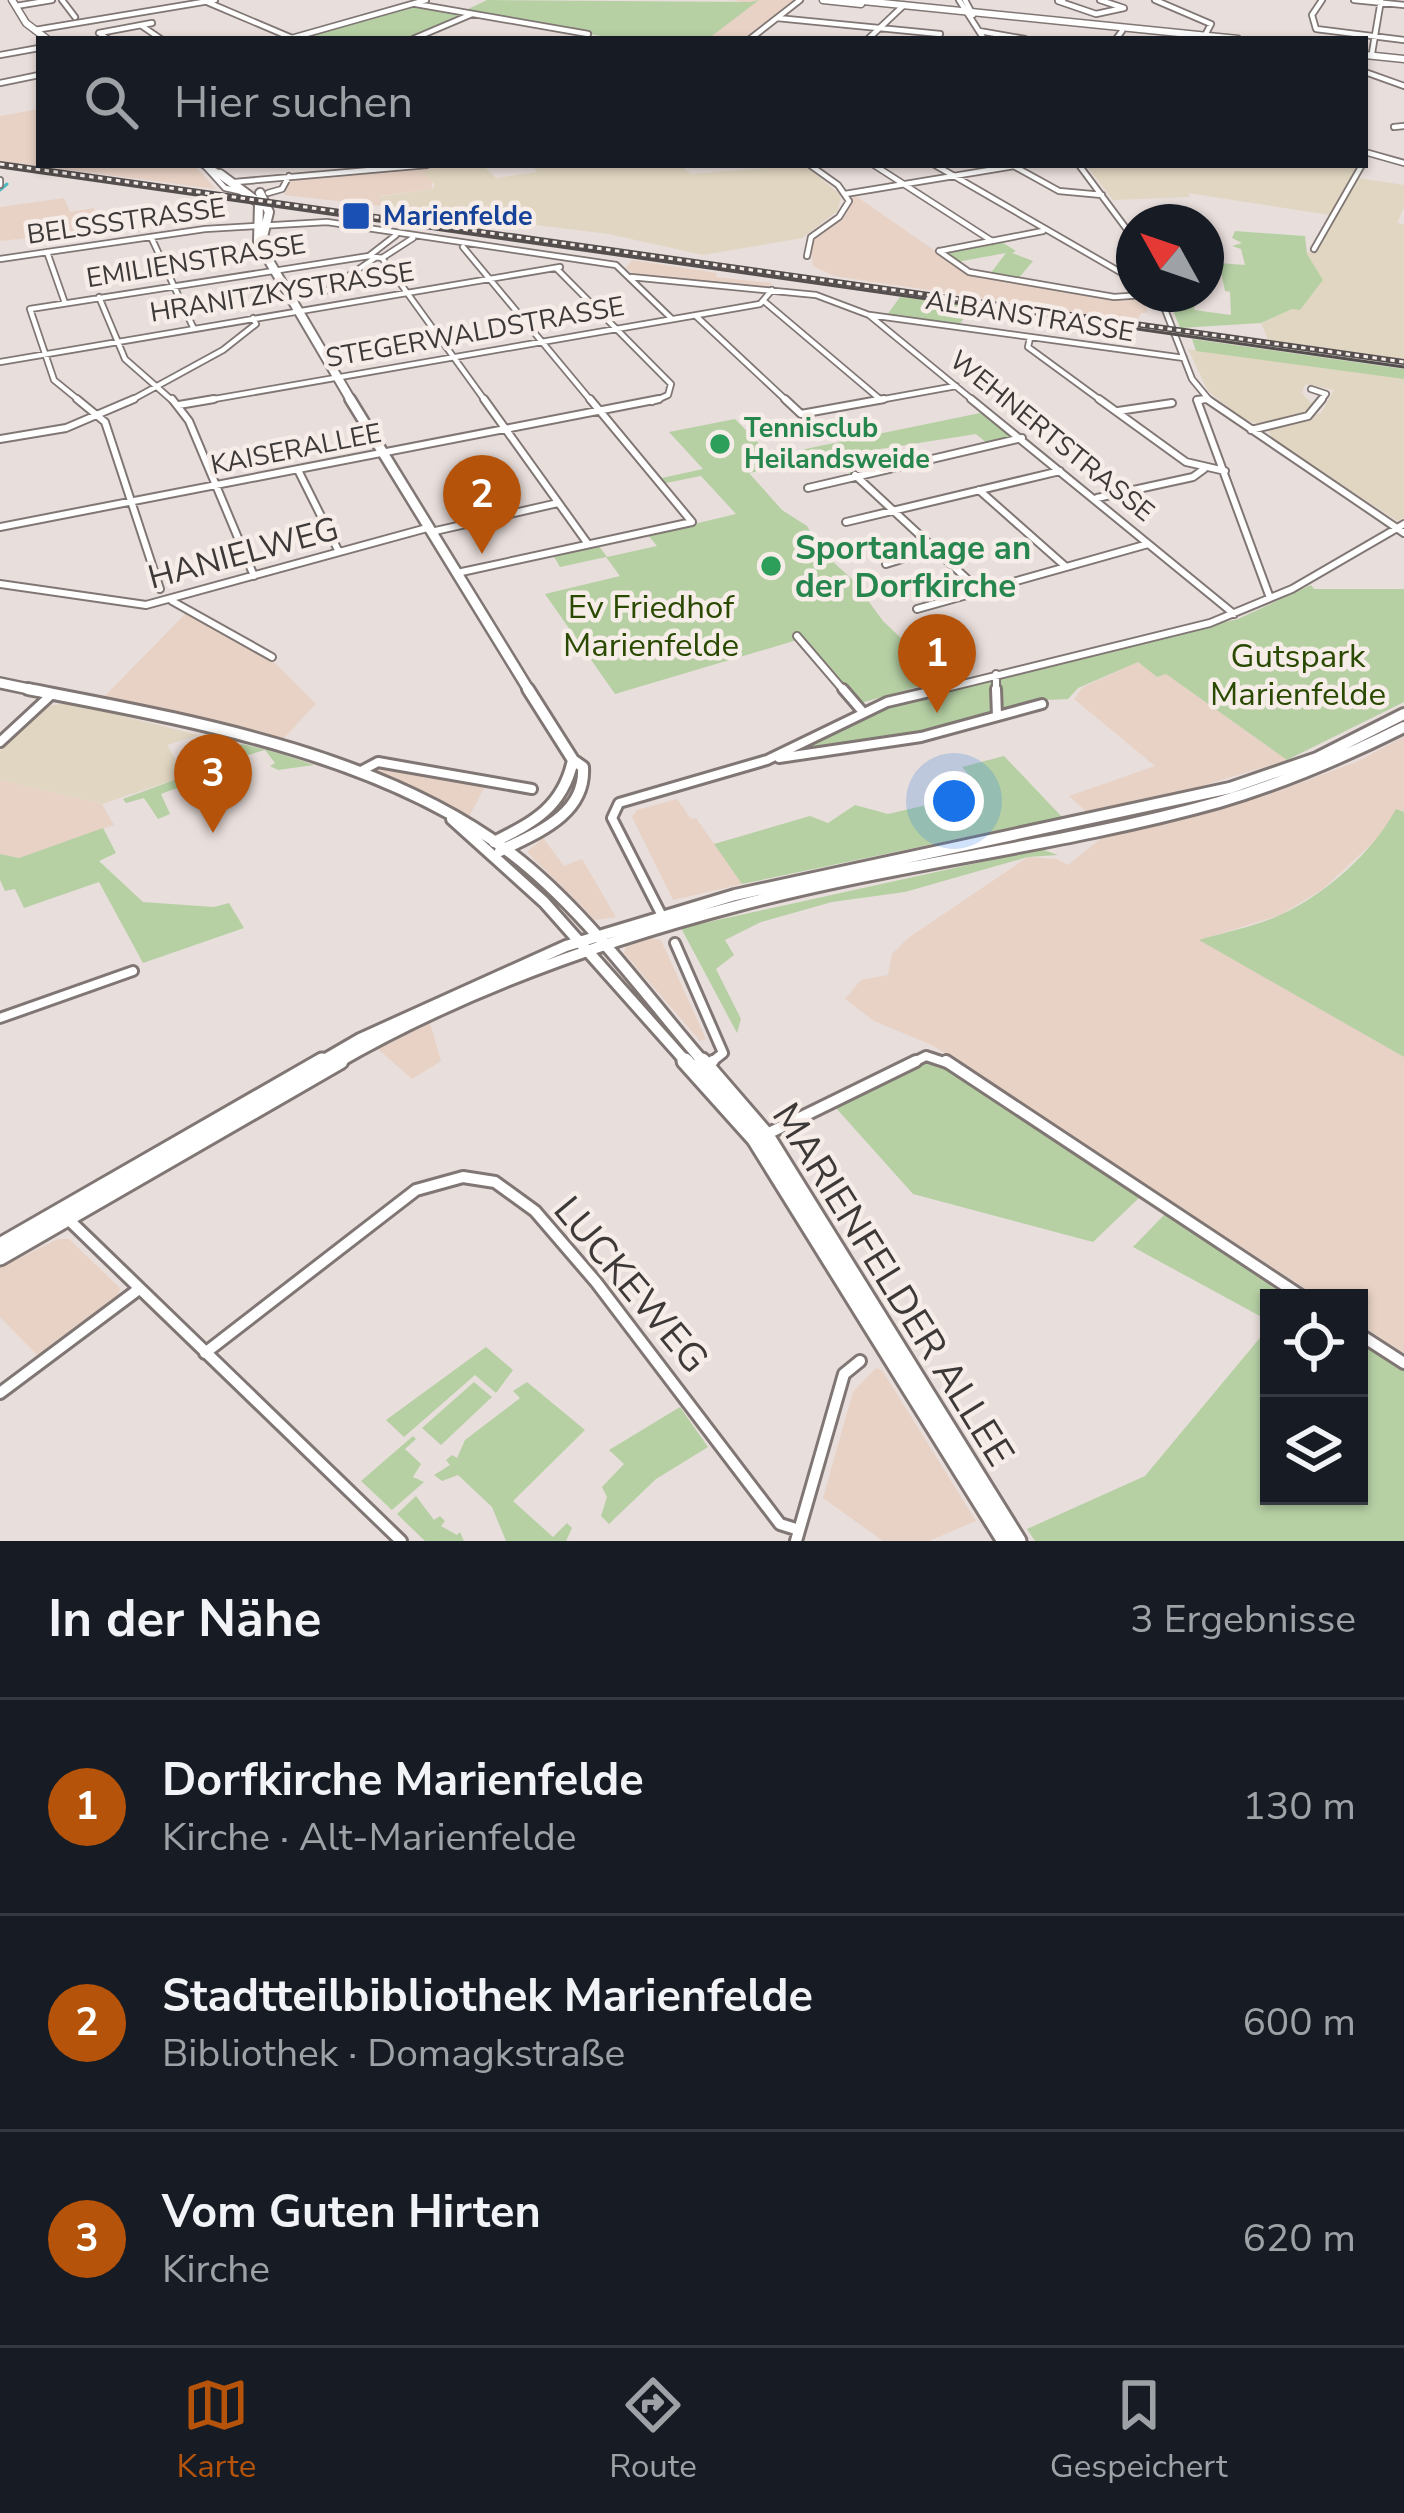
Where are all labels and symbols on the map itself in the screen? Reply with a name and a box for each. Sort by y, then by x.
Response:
street label: BELSSSTRASSE [24,189,228,254]
place label: Marienfelde [383,198,533,235]
marker: Marienfelde [340,200,372,232]
north arrow [1116,204,1224,312]
street label: EMILIENSTRASSE [84,226,308,297]
street label: HRANITZKYSTRASSE [147,253,417,332]
street label: ALBANSTRASSE [923,282,1137,351]
street label: STEGERWALDSTRASSE [323,288,627,377]
street label: WEHNERTSTRASSE [942,342,1162,531]
place label: Tennisclub Heilandsweide [744,410,930,478]
street label: KAISERALLEE [208,415,385,484]
marker: Tennisclub Heilandsweide [707,431,733,457]
pin: 2 [443,455,521,554]
street label: HANIELWEG [143,506,344,600]
place label: Sportanlage an der Dorfkirche [795,526,1031,609]
marker: Sportanlage an der Dorfkirche [758,553,784,579]
park label: Ev Friedhof Marienfelde [563,585,739,668]
pin: 1 [898,614,976,713]
park label: Gutspark Marienfelde [1210,634,1386,717]
pin: 3 [174,734,252,833]
your location [924,771,984,831]
street label: MARIENFELDER ALLEE [759,1093,1026,1476]
street label: LUCKEWEG [541,1185,720,1385]

